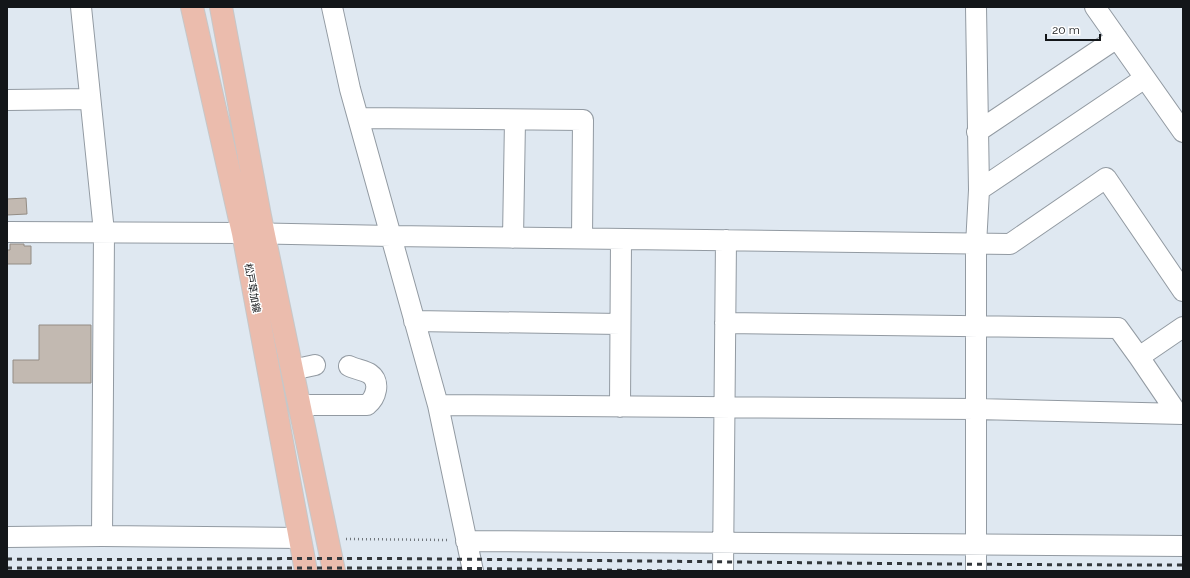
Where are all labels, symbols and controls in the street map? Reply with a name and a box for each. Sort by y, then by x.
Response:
scale bar [1046,16,1100,42]
text: 20 m [1052,23,1080,37]
street label: 松戸草加線 [243,263,262,314]

